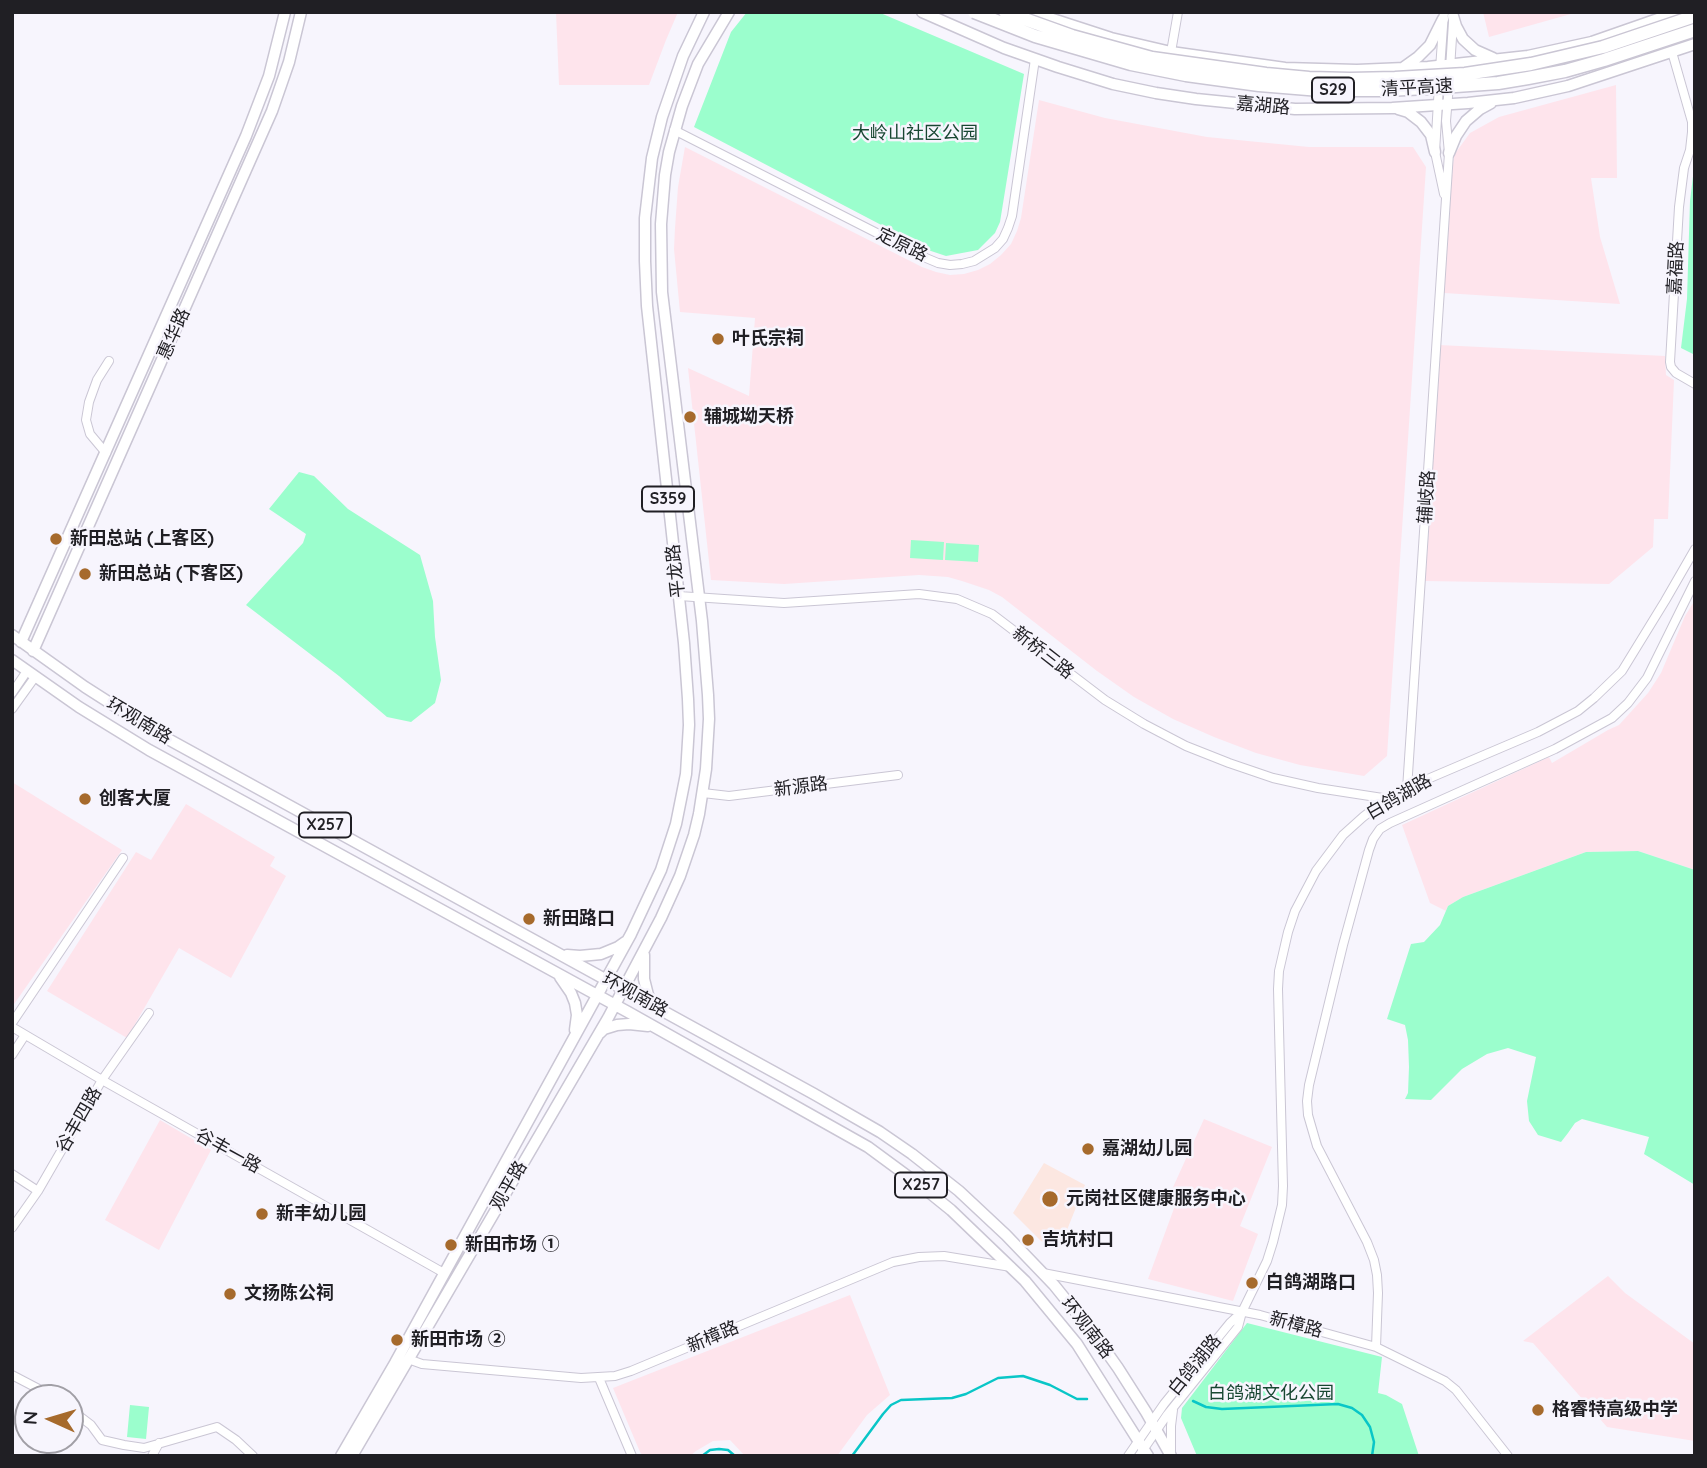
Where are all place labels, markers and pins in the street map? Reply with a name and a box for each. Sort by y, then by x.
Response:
place label: 叶氏宗祠 [732,328,804,350]
marker: 叶氏宗祠 [710,331,726,347]
place label: 辅城坳天桥 [704,406,794,428]
marker: 辅城坳天桥 [682,409,698,425]
place label: 新田总站 (上客区) [70,528,214,550]
marker: 新田总站 (上客区) [48,531,64,547]
place label: 新田总站 (下客区) [99,563,243,585]
marker: 新田总站 (下客区) [77,566,93,582]
place label: 创客大厦 [99,788,171,810]
marker: 创客大厦 [77,791,93,807]
place label: 新田路口 [543,908,615,930]
marker: 新田路口 [521,911,537,927]
place label: 嘉湖幼儿园 [1102,1138,1192,1160]
marker: 嘉湖幼儿园 [1080,1141,1096,1157]
place label: 元岗社区健康服务中心 [1066,1188,1246,1210]
marker: 元岗社区健康服务中心 [1040,1189,1060,1209]
place label: 新丰幼儿园 [276,1203,366,1225]
marker: 新丰幼儿园 [254,1206,270,1222]
place label: 吉坑村口 [1042,1229,1114,1251]
marker: 吉坑村口 [1020,1232,1036,1248]
place label: 新田市场 ① [465,1234,560,1256]
marker: 新田市场 ① [443,1237,459,1253]
place label: 白鸽湖路口 [1266,1272,1356,1294]
marker: 白鸽湖路口 [1244,1275,1260,1291]
place label: 文扬陈公祠 [244,1283,334,1305]
marker: 文扬陈公祠 [222,1286,238,1302]
place label: 新田市场 ② [411,1329,506,1351]
marker: 新田市场 ② [389,1332,405,1348]
place label: 格睿特高级中学 [1552,1399,1678,1421]
marker: 格睿特高级中学 [1530,1402,1546,1418]

